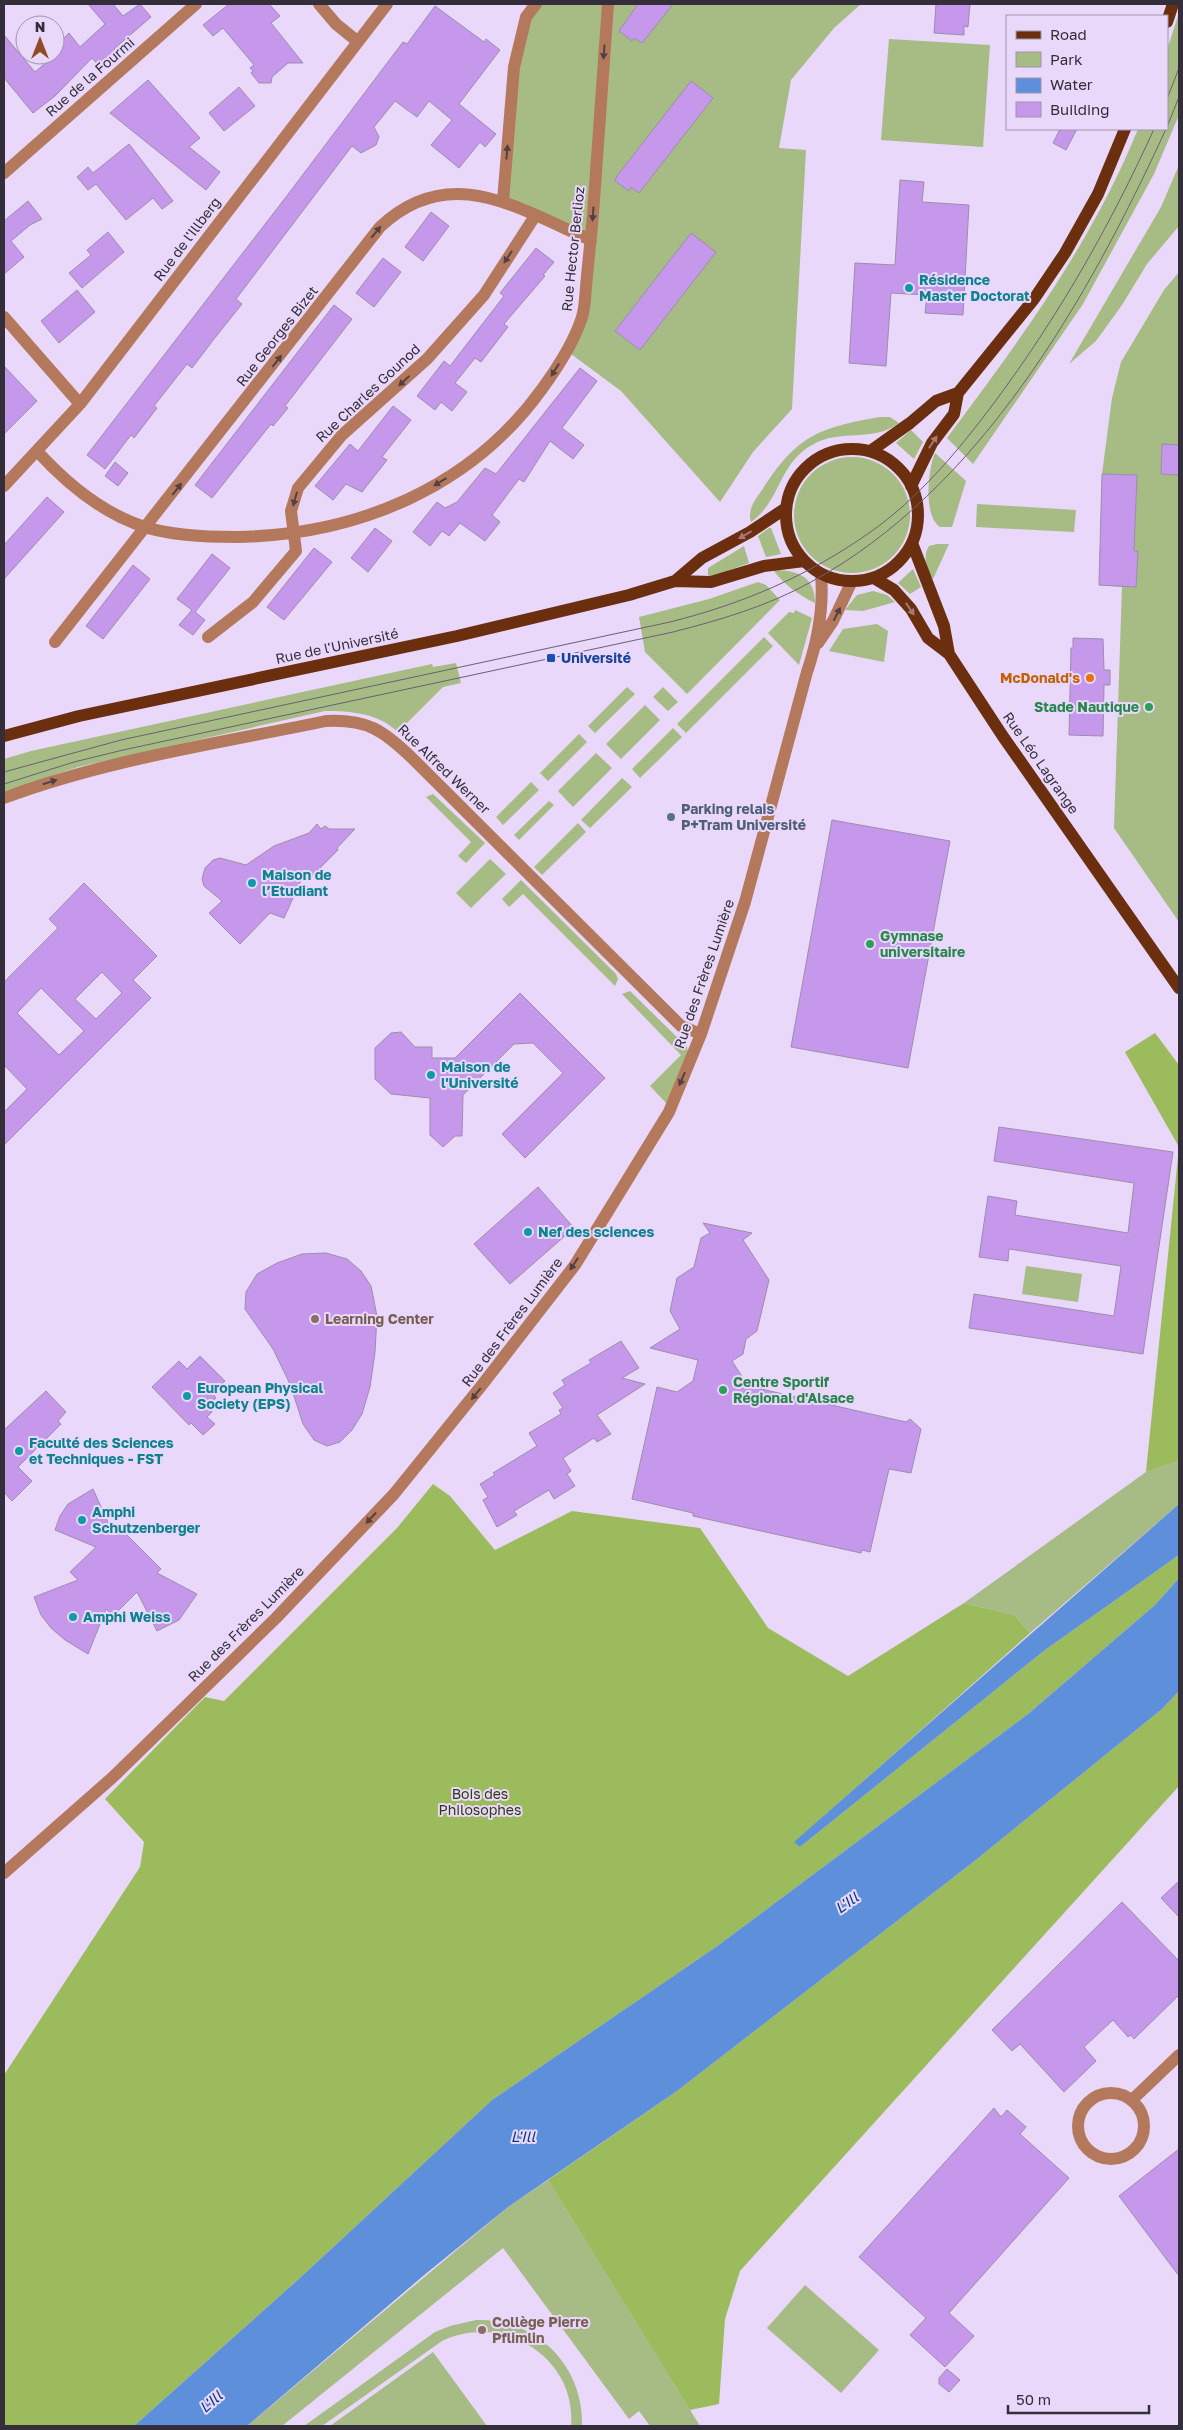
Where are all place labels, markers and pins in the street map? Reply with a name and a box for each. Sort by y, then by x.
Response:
place label: Résidence Master Doctorat [919,271,1030,304]
marker: Résidence Master Doctorat [903,282,915,294]
place label: Université [561,649,631,666]
marker: Université [545,652,557,664]
place label: McDonald's [1000,669,1080,686]
marker: McDonald's [1084,672,1096,684]
place label: Stade Nautique [1034,698,1139,715]
marker: Stade Nautique [1143,701,1155,713]
place label: Parking relais P+Tram Université [681,800,806,833]
marker: Parking relais P+Tram Université [665,811,677,823]
place label: Maison de l’Etudiant [262,866,332,899]
marker: Maison de l’Etudiant [246,877,258,889]
place label: Gymnase universitaire [880,927,965,960]
marker: Gymnase universitaire [864,938,876,950]
place label: Maison de l'Université [441,1058,518,1091]
marker: Maison de l'Université [425,1069,437,1081]
place label: Nef des sciences [538,1223,654,1240]
marker: Nef des sciences [522,1226,534,1238]
place label: Learning Center [325,1310,434,1327]
marker: Learning Center [309,1313,321,1325]
place label: Centre Sportif Régional d'Alsace [733,1373,854,1406]
place label: European Physical Society (EPS) [197,1379,323,1412]
marker: Centre Sportif Régional d'Alsace [717,1384,729,1396]
marker: European Physical Society (EPS) [181,1390,193,1402]
place label: Faculté des Sciences et Techniques - FST [29,1434,174,1467]
marker: Faculté des Sciences et Techniques - FST [13,1445,25,1457]
place label: Amphi Schutzenberger [92,1503,201,1536]
marker: Amphi Schutzenberger [76,1514,88,1526]
place label: Amphi Weiss [83,1608,171,1625]
marker: Amphi Weiss [67,1611,79,1623]
place label: Collège Pierre Pflimlin [492,2313,589,2346]
marker: Collège Pierre Pflimlin [476,2324,488,2336]

